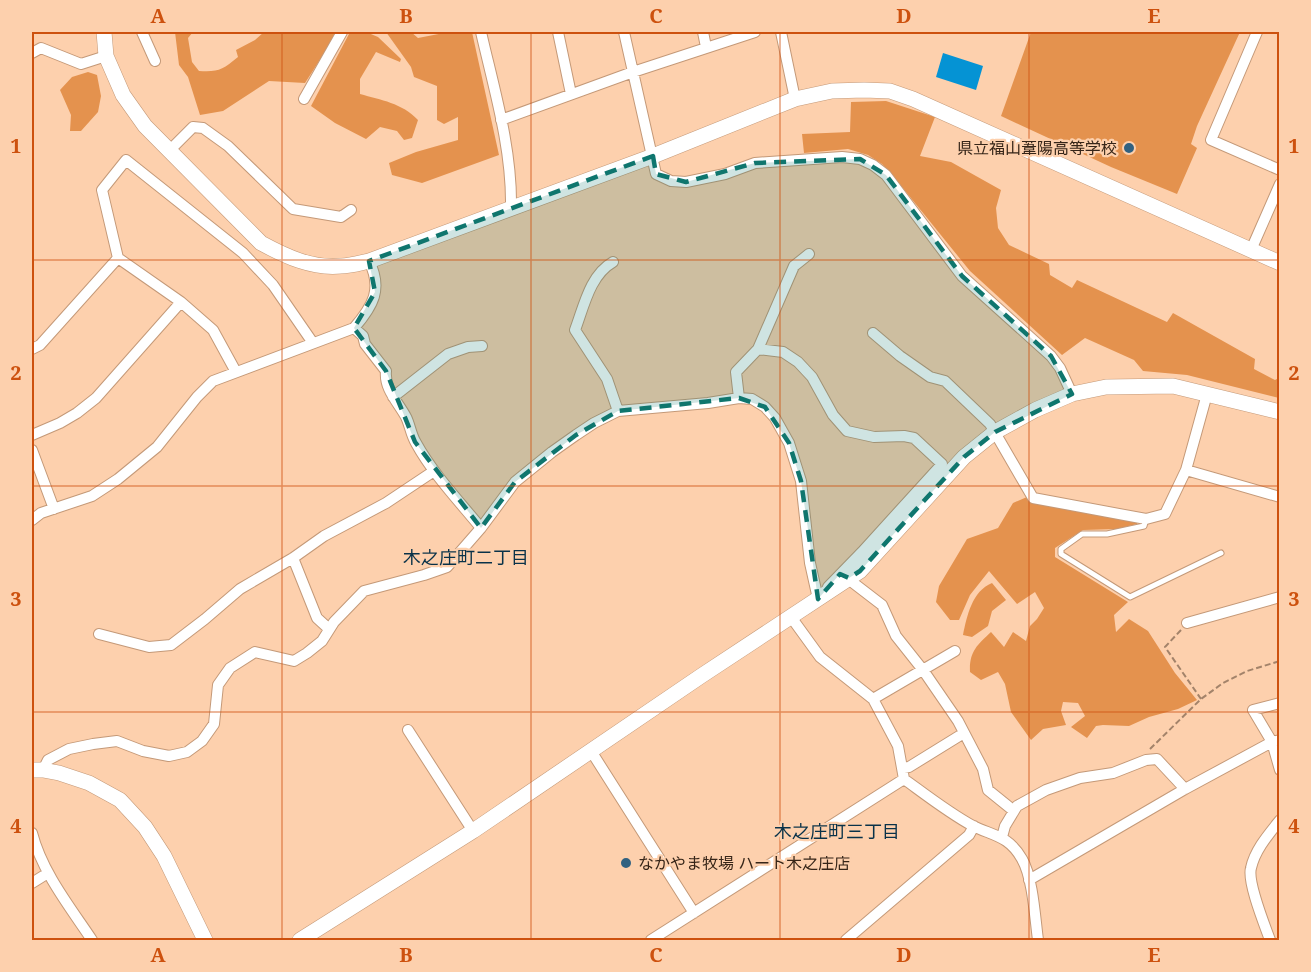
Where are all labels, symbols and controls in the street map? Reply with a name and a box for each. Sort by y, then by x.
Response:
text: A [150,2,166,29]
text: B [399,2,413,29]
text: C [649,2,663,29]
text: D [896,2,912,29]
text: E [1147,2,1161,29]
text: 1 [10,132,22,159]
text: 1 [1288,132,1300,159]
place label: 県立福山葦陽高等学校 [957,137,1117,159]
marker: 県立福山葦陽高等学校 [1122,141,1136,155]
text: 2 [10,359,22,386]
text: 2 [1288,359,1300,386]
district label: 木之庄町二丁目 [403,545,529,569]
text: 3 [10,585,22,612]
text: 3 [1288,585,1300,612]
text: 4 [10,812,22,839]
text: 4 [1288,812,1300,839]
district label: 木之庄町三丁目 [774,819,900,843]
place label: なかやま牧場 ハート木之庄店 [638,852,850,874]
marker: なかやま牧場 ハート木之庄店 [619,856,633,870]
text: A [150,941,166,968]
text: B [399,941,413,968]
text: C [649,941,663,968]
text: D [896,941,912,968]
text: E [1147,941,1161,968]

